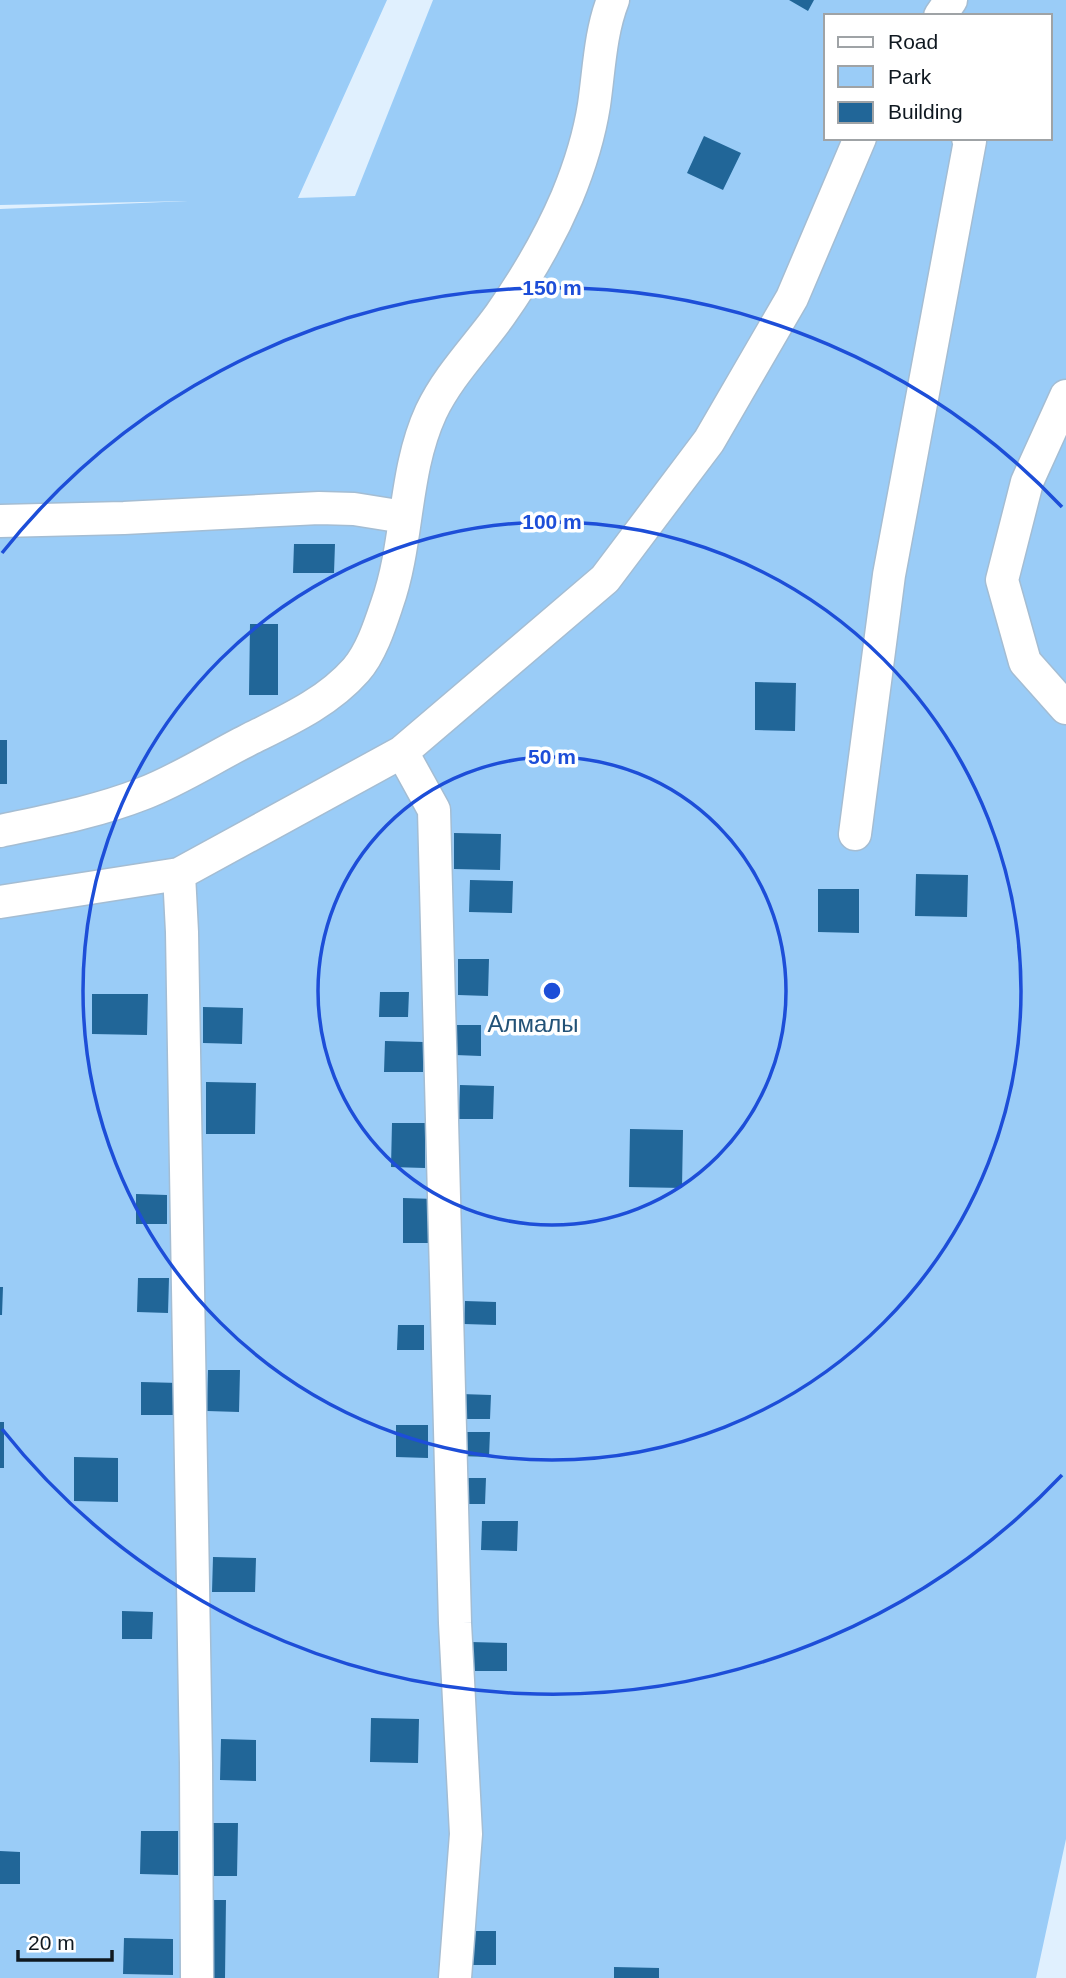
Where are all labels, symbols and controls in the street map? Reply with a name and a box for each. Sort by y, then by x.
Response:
legend [824,14,1052,140]
text: Road [888,30,938,53]
text: Park [888,65,932,88]
text: Building [888,100,963,123]
text: 150 m [522,276,582,299]
text: 100 m [522,510,582,533]
text: 50 m [528,745,576,768]
centre of rings [540,979,564,1003]
park label: Алмалы [487,1010,579,1037]
scale bar [18,1918,112,1962]
text: 20 m [28,1931,75,1954]

